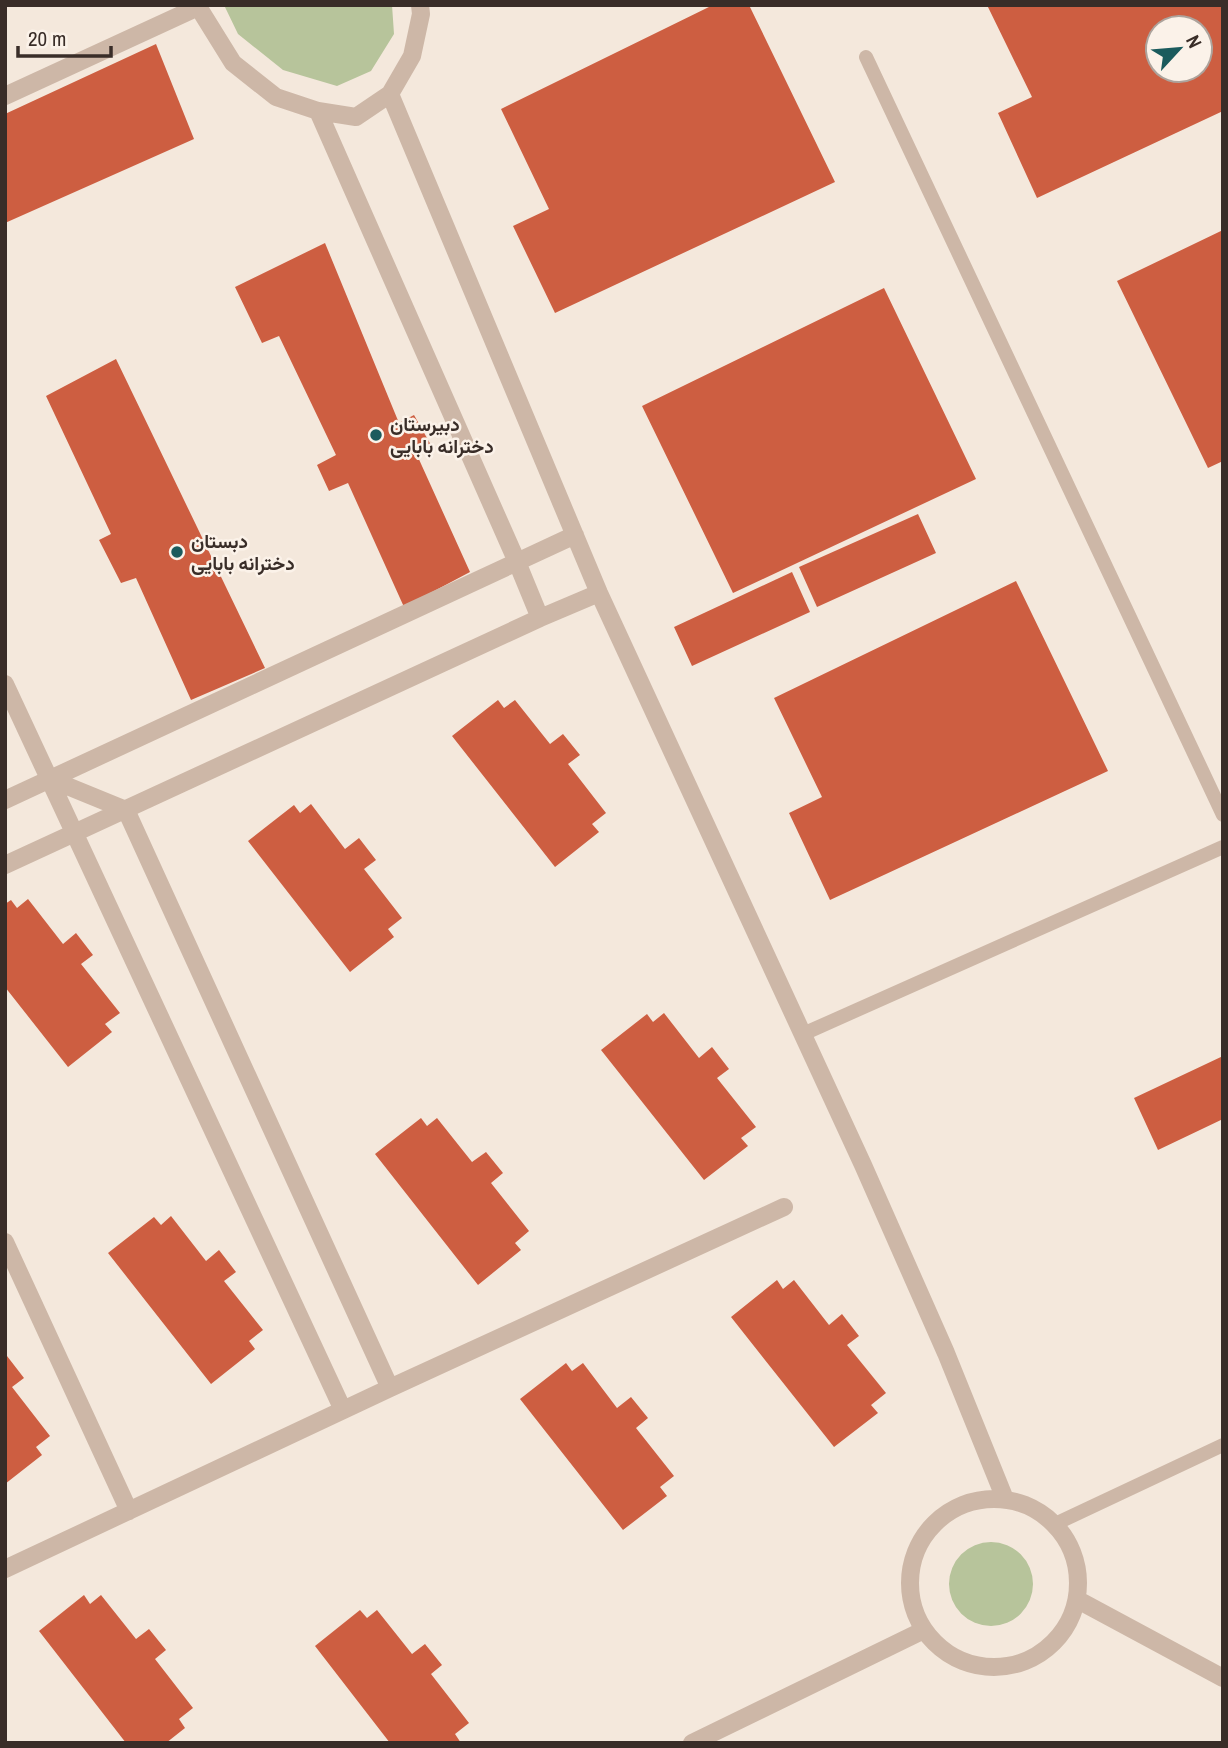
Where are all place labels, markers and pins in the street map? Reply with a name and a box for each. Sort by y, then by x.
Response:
place label: دبیرستان دخترانه بابایی [390,411,494,459]
marker: دبیرستان دخترانه بابایی [368,427,384,443]
place label: دبستان دخترانه بابایی [191,528,295,576]
marker: دبستان دخترانه بابایی [169,544,185,560]

